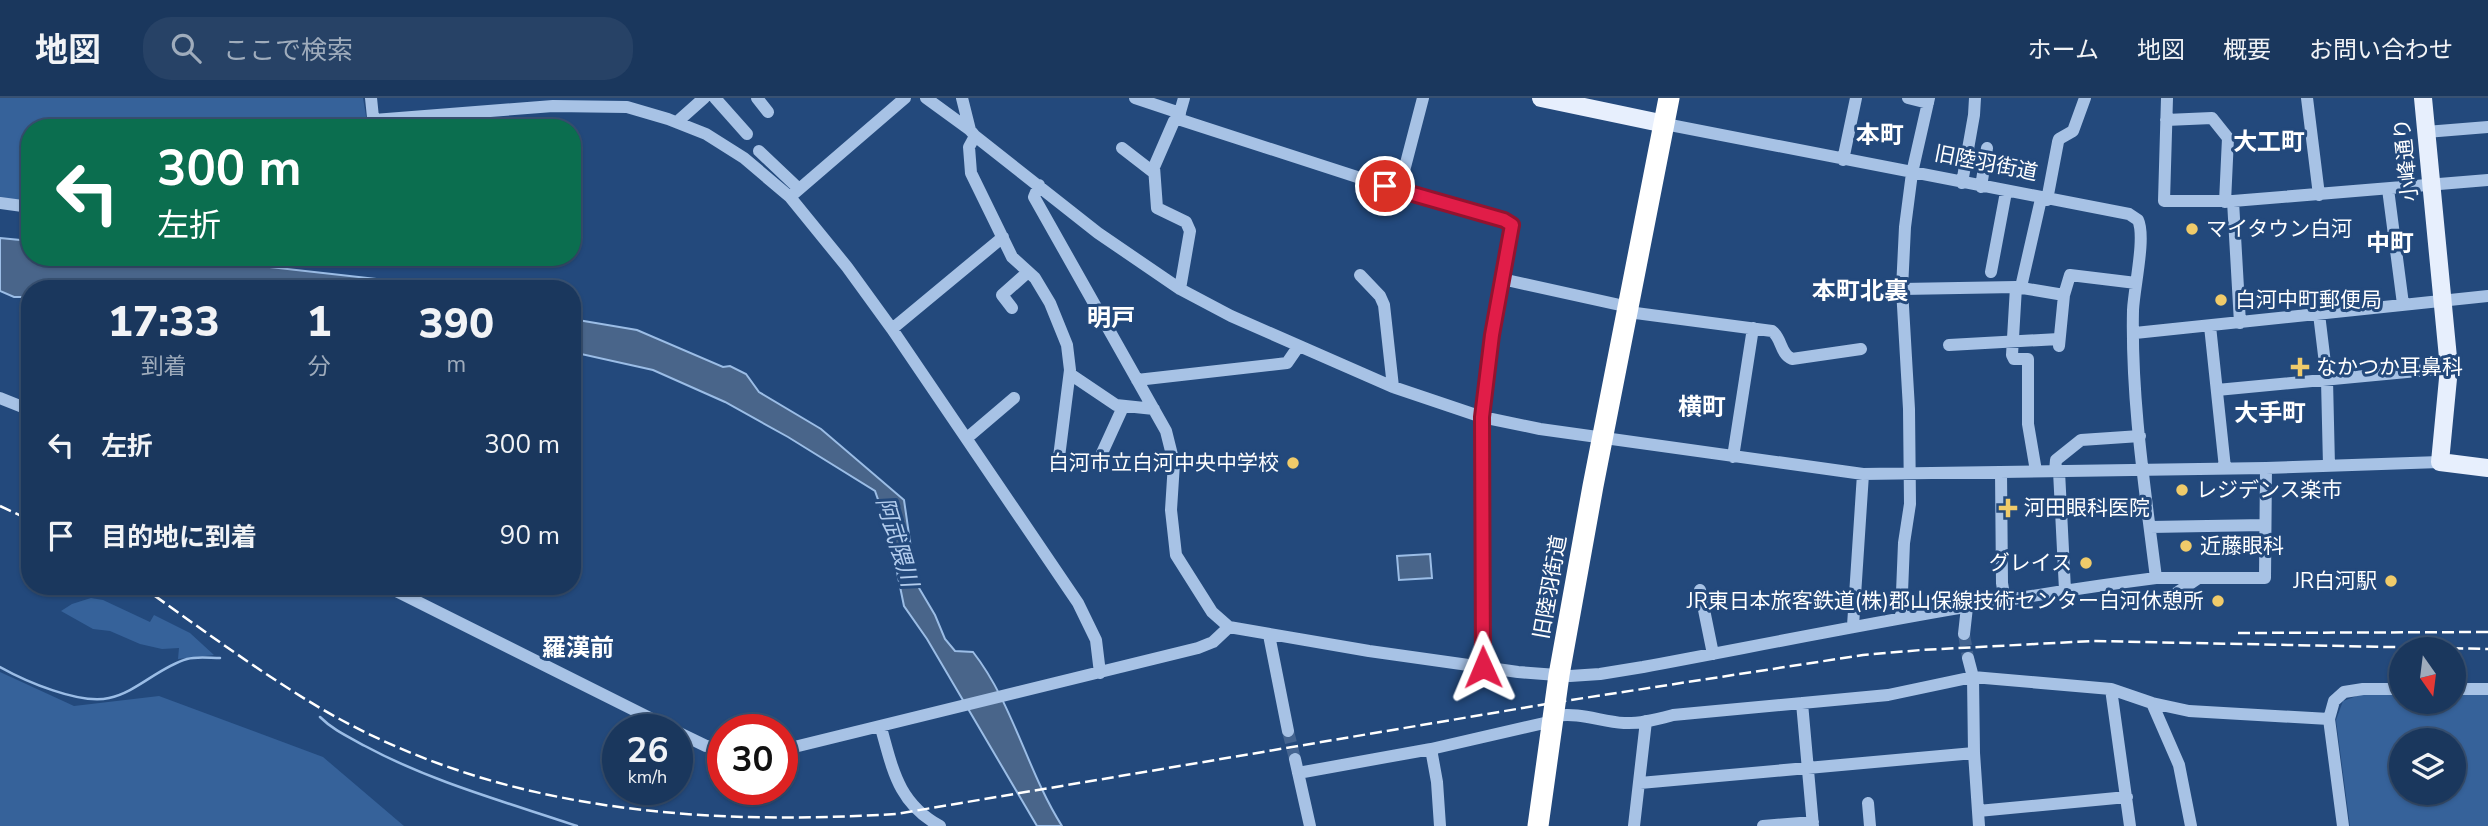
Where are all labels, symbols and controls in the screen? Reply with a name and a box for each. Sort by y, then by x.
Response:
search box [143,17,633,80]
text: 地図 [35,28,101,73]
icon: search [167,29,205,67]
text: ここで検索 [223,33,353,68]
text: ホーム [2028,34,2099,66]
text: 地図 [2137,34,2185,66]
text: 概要 [2223,34,2271,66]
text: お問い合わせ [2309,34,2453,66]
street label: 小峰通り [2388,117,2424,203]
district label: 本町 [1856,119,1904,151]
district label: 大工町 [2233,126,2305,158]
text: 300 m [157,135,301,202]
street label: 旧陸羽街道 [1932,139,2040,187]
icon: left [42,147,133,238]
pin [1355,156,1415,216]
icon: arrive [1366,167,1404,205]
text: 左折 [157,204,221,247]
place label: マイタウン白河 [2206,215,2352,243]
marker: マイタウン白河 [2184,221,2200,237]
district label: 中町 [2366,227,2414,259]
district label: 本町北裏 [1812,275,1908,307]
place label: 白河中町郵便局 [2235,286,2382,314]
marker: 白河中町郵便局 [2213,292,2229,308]
text: 17:33 [108,294,220,351]
text: 1 [306,294,332,351]
text: 390 [419,296,494,353]
district label: 明戸 [1087,302,1135,334]
text: m [446,349,466,380]
text: 到着 [141,351,187,382]
text: 分 [308,351,331,382]
place label: なかつか耳鼻科 [2316,353,2463,381]
marker: なかつか耳鼻科 [2290,357,2310,377]
district label: 横町 [1678,391,1726,423]
district label: 大手町 [2234,397,2306,429]
icon: left [42,426,80,464]
text: 300 m [484,427,560,462]
text: 左折 [101,429,153,464]
place label: 白河市立白河中央中学校 [1048,449,1279,477]
marker: 白河市立白河中央中学校 [1285,455,1301,471]
place label: レジデンス楽市 [2196,476,2343,504]
marker: レジデンス楽市 [2174,482,2190,498]
water label: 阿武隈川 [869,493,926,593]
place label: 河田眼科医院 [2024,494,2150,522]
marker: 河田眼科医院 [1998,498,2018,518]
icon: arrive [42,517,80,555]
text: 90 m [500,518,560,553]
text: 目的地に到着 [101,520,257,555]
place label: 近藤眼科 [2200,532,2284,560]
street label: 旧陸羽街道 [1527,533,1573,641]
marker: 近藤眼科 [2178,538,2194,554]
place label: グレイス [1989,549,2072,577]
marker: グレイス [2078,555,2094,571]
place label: JR白河駅 [2292,567,2377,595]
marker: JR白河駅 [2383,573,2399,589]
place label: JR東日本旅客鉄道(株)郡山保線技術センター白河休憩所 [1686,587,2204,615]
marker: JR東日本旅客鉄道(株)郡山保線技術センター白河休憩所 [2210,593,2226,609]
position arrow [1446,630,1520,704]
district label: 羅漢前 [542,632,614,664]
north arrow [2389,637,2466,714]
map controls [2389,637,2466,805]
speed limit sign: 30 [707,714,798,805]
text: 26 [626,727,669,774]
button: layers [2389,728,2466,805]
text: km/h [628,765,667,789]

